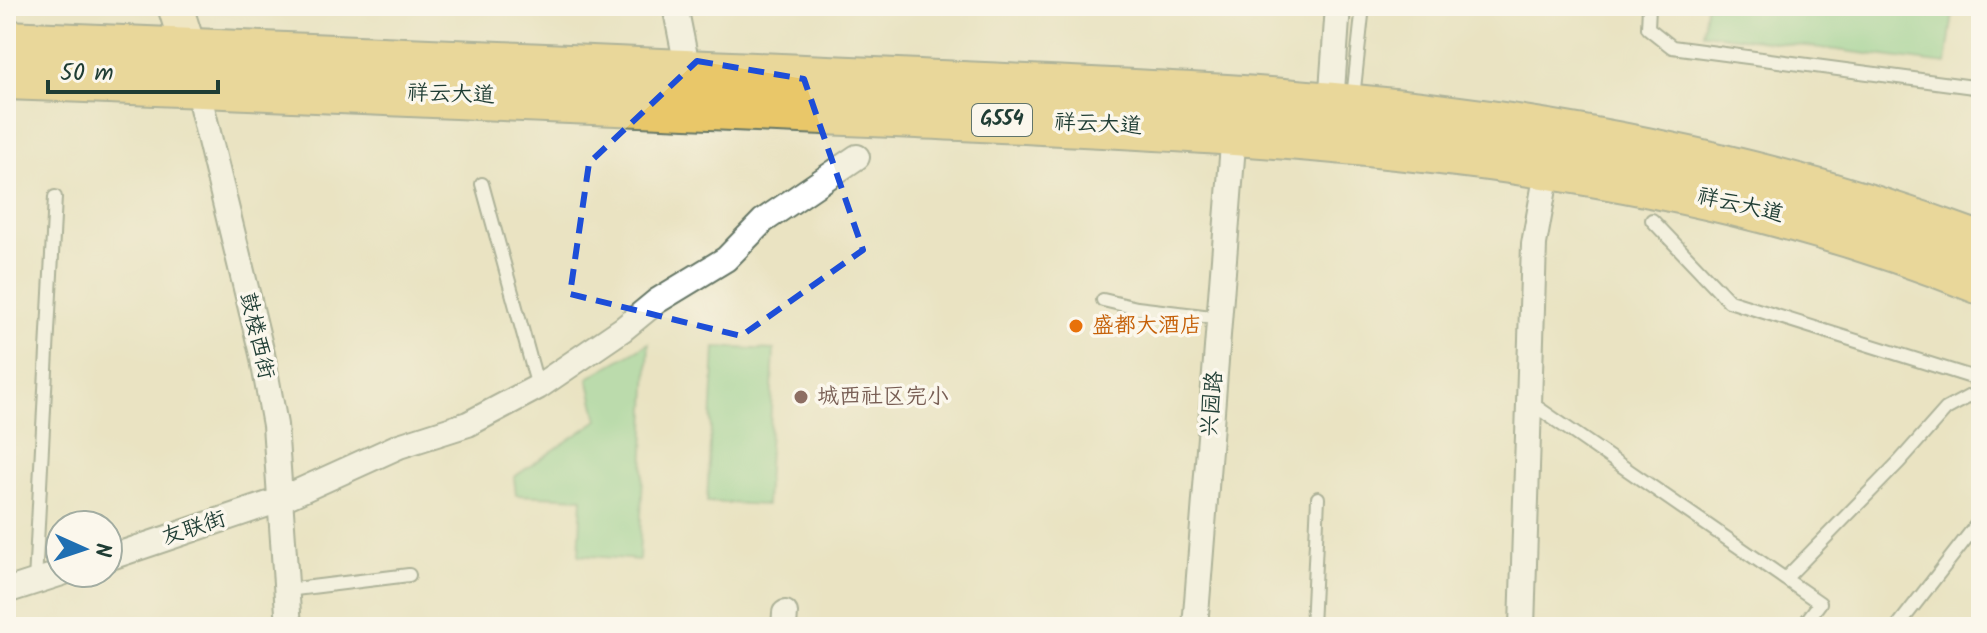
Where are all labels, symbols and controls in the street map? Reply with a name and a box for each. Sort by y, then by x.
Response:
scale bar [48,44,218,94]
text: 50 m [60,54,114,93]
street label: 祥云大道 [406,76,496,114]
road number: G554 [972,104,1032,136]
street label: 祥云大道 [1053,105,1143,145]
street label: 祥云大道 [1693,179,1787,233]
street label: 鼓楼西街 [229,289,283,383]
place label: 盛都大酒店 [1092,309,1202,344]
marker: 盛都大酒店 [1067,317,1085,335]
street label: 兴园路 [1193,370,1233,438]
place label: 城西社区完小 [817,380,949,415]
marker: 城西社区完小 [792,388,810,406]
street label: 友联街 [157,502,231,556]
north arrow [44,509,124,589]
text: N [84,542,119,558]

